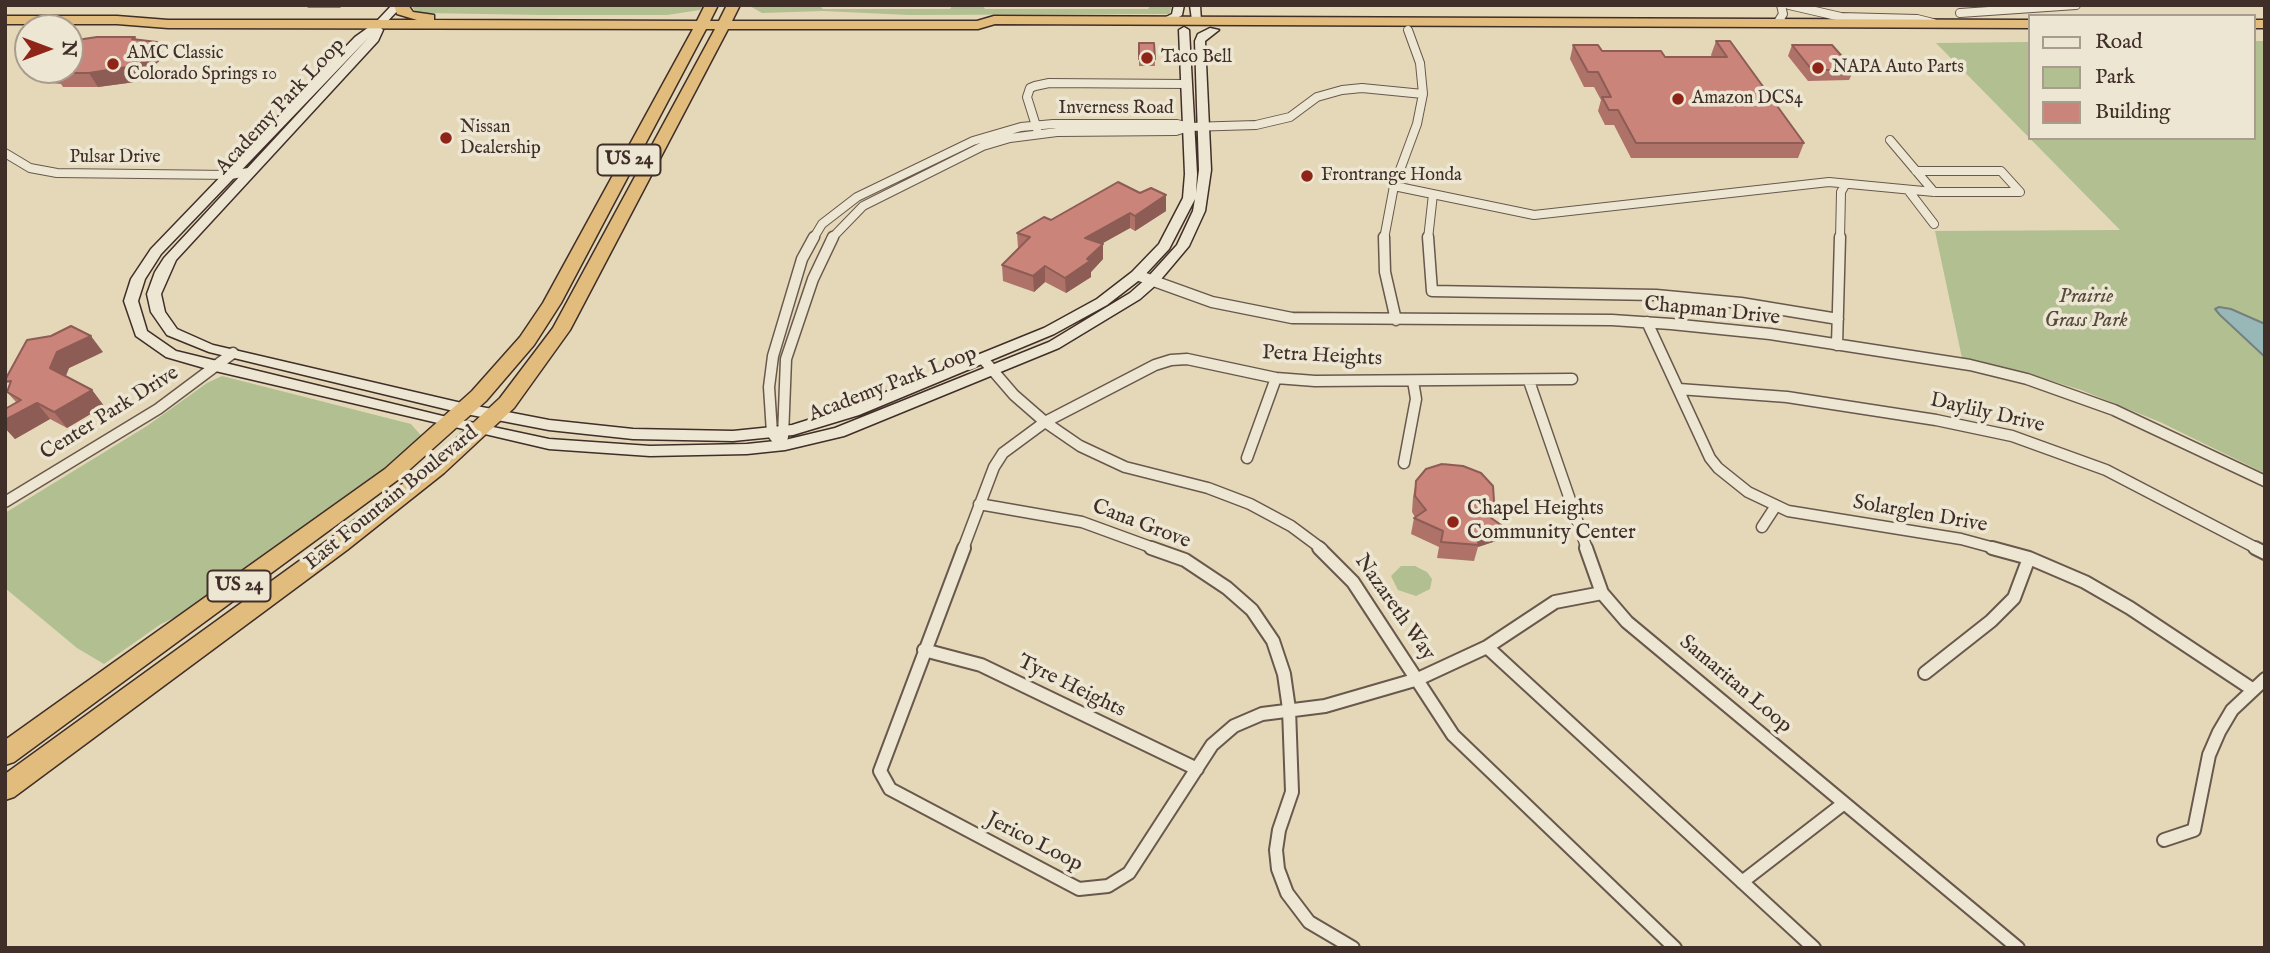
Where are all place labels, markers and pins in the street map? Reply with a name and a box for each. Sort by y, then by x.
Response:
place label: AMC Classic Colorado Springs 10 [127,43,277,86]
place label: Taco Bell [1161,47,1232,69]
marker: Taco Bell [1139,50,1155,66]
marker: AMC Classic Colorado Springs 10 [105,56,121,72]
place label: NAPA Auto Parts [1832,57,1964,79]
marker: NAPA Auto Parts [1810,60,1826,76]
place label: Amazon DCS4 [1692,88,1803,110]
marker: Amazon DCS4 [1670,91,1686,107]
place label: Nissan Dealership [460,117,541,160]
marker: Nissan Dealership [438,130,454,146]
place label: Frontrange Honda [1321,165,1462,187]
marker: Frontrange Honda [1299,168,1315,184]
place label: Chapel Heights Community Center [1467,497,1636,547]
marker: Chapel Heights Community Center [1445,514,1461,530]

